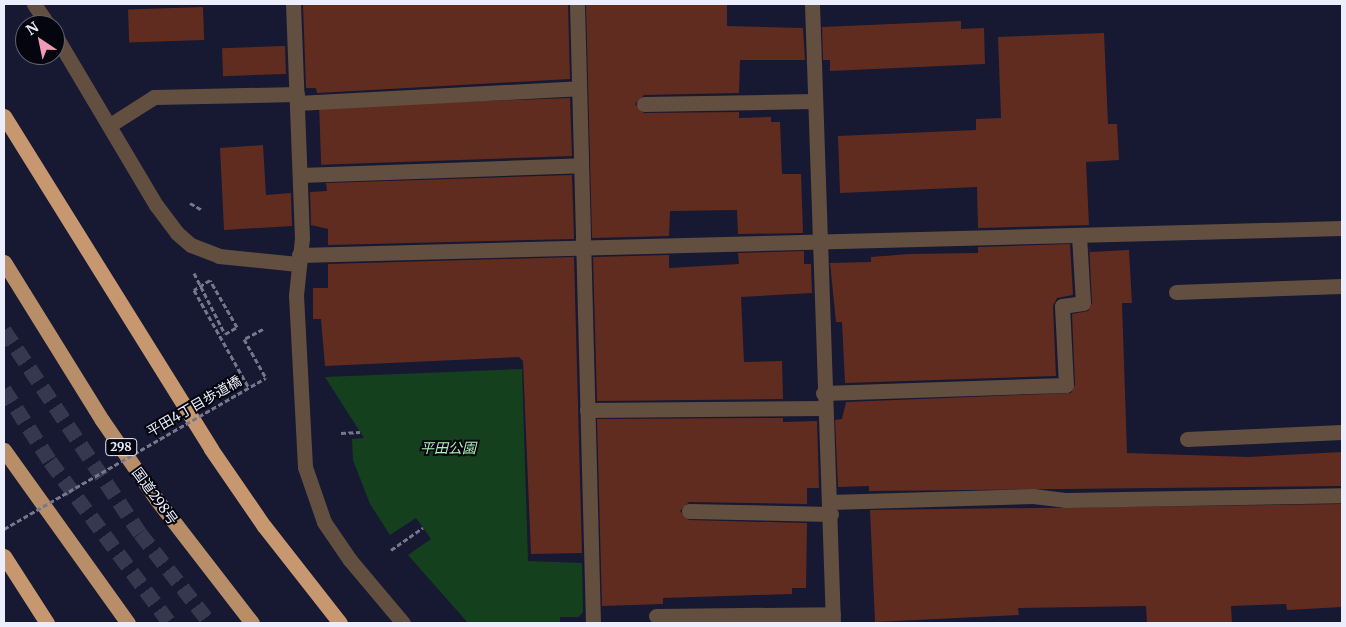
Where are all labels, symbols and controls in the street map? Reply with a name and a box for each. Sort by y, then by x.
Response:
north arrow [15,15,65,65]
text: N [23,18,42,39]
street label: 平田4丁目歩道橋 [144,372,244,440]
road number: 298 [105,438,137,457]
park label: 平田公園 [420,440,476,456]
street label: 国道298号 [129,464,181,528]

